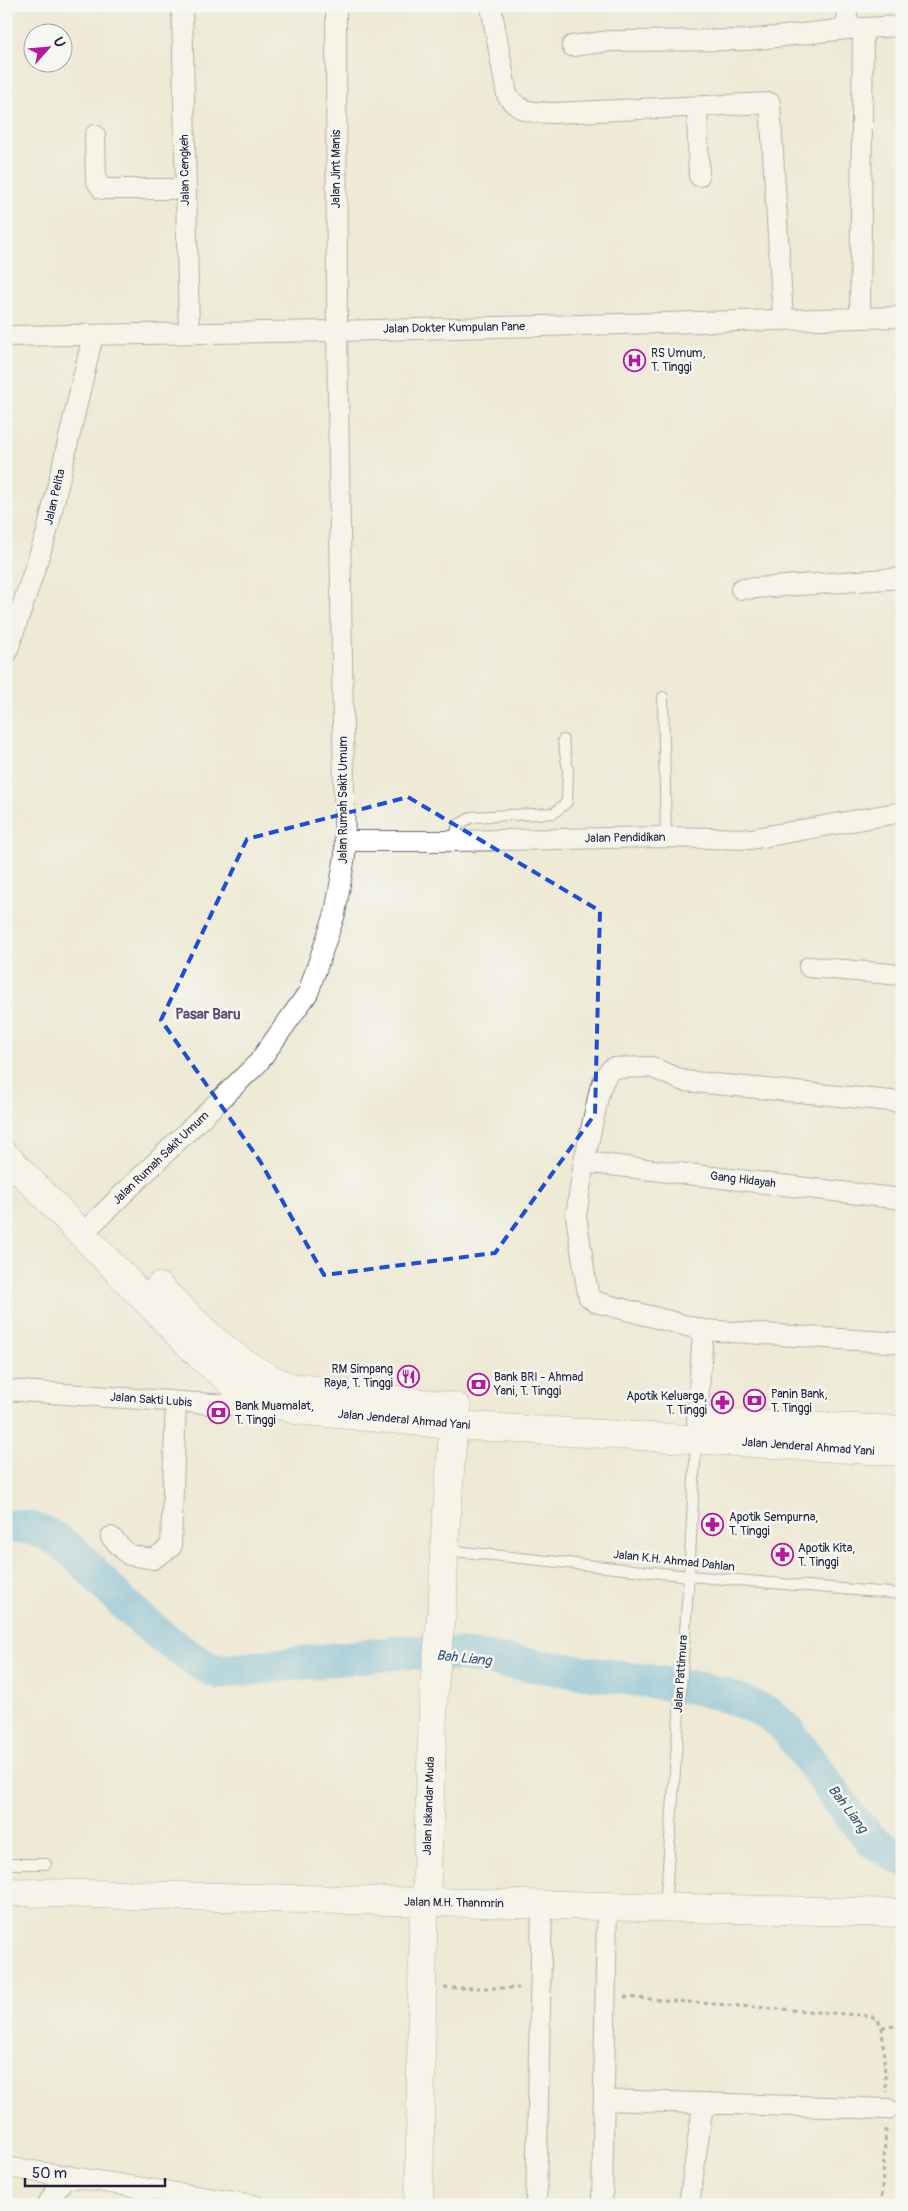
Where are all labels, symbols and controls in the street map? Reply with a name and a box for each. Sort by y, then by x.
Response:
north arrow [22,22,72,72]
text: U [49,34,69,50]
street label: Jalan Jint Manis [329,129,344,208]
street label: Jalan Cengkeh [177,134,193,206]
street label: Jalan Dokter Kumpulan Pane [383,319,525,337]
place label: RS Umum, T. Tinggi [651,346,706,375]
hospital icon: RS Umum, T. Tinggi [623,348,647,372]
street label: Jalan Pelita [41,467,69,526]
street label: Jalan Rumah Sakit Umum [336,736,351,864]
street label: Jalan Pendidikan [584,830,666,846]
district label: Pasar Baru [175,1005,241,1024]
street label: Jalan Rumah Sakit Umum [110,1108,212,1208]
street label: Gang Hidayah [709,1169,777,1192]
place label: RM Simpang Raya, T. Tinggi [324,1362,393,1391]
restaurant icon: RM Simpang Raya, T. Tinggi [397,1364,421,1388]
place label: Bank BRI - Ahmad Yani, T. Tinggi [493,1370,584,1399]
bank icon: Bank BRI - Ahmad Yani, T. Tinggi [466,1372,490,1396]
place label: Panin Bank, T. Tinggi [771,1387,827,1416]
place label: Apotik Keluarga, T. Tinggi [626,1389,707,1418]
bank icon: Panin Bank, T. Tinggi [743,1389,767,1413]
street label: Jalan Sakti Lubis [109,1390,193,1410]
pharmacy icon: Apotik Keluarga, T. Tinggi [711,1391,735,1415]
place label: Bank Muamalat, T. Tinggi [235,1399,314,1428]
bank icon: Bank Muamalat, T. Tinggi [207,1401,231,1425]
street label: Jalan Jenderal Ahmad Yani [337,1407,471,1433]
street label: Jalan Jenderal Ahmad Yani [741,1435,875,1459]
place label: Apotik Sempurna, T. Tinggi [729,1510,818,1539]
pharmacy icon: Apotik Sempurna, T. Tinggi [701,1512,725,1536]
place label: Apotik Kita, T. Tinggi [798,1541,855,1570]
pharmacy icon: Apotik Kita, T. Tinggi [770,1543,794,1567]
street label: Jalan K.H. Ahmad Dahlan [612,1547,736,1575]
street label: Jalan Pattimura [671,1634,691,1714]
water label: Bah Liang [436,1647,493,1669]
street label: Jalan Iskandar Muda [420,1756,438,1856]
water label: Bah Liang [825,1782,872,1837]
street label: Jalan M.H. Thanmrin [404,1895,504,1911]
scale bar [25,2156,165,2188]
text: 50 m [32,2164,67,2183]

